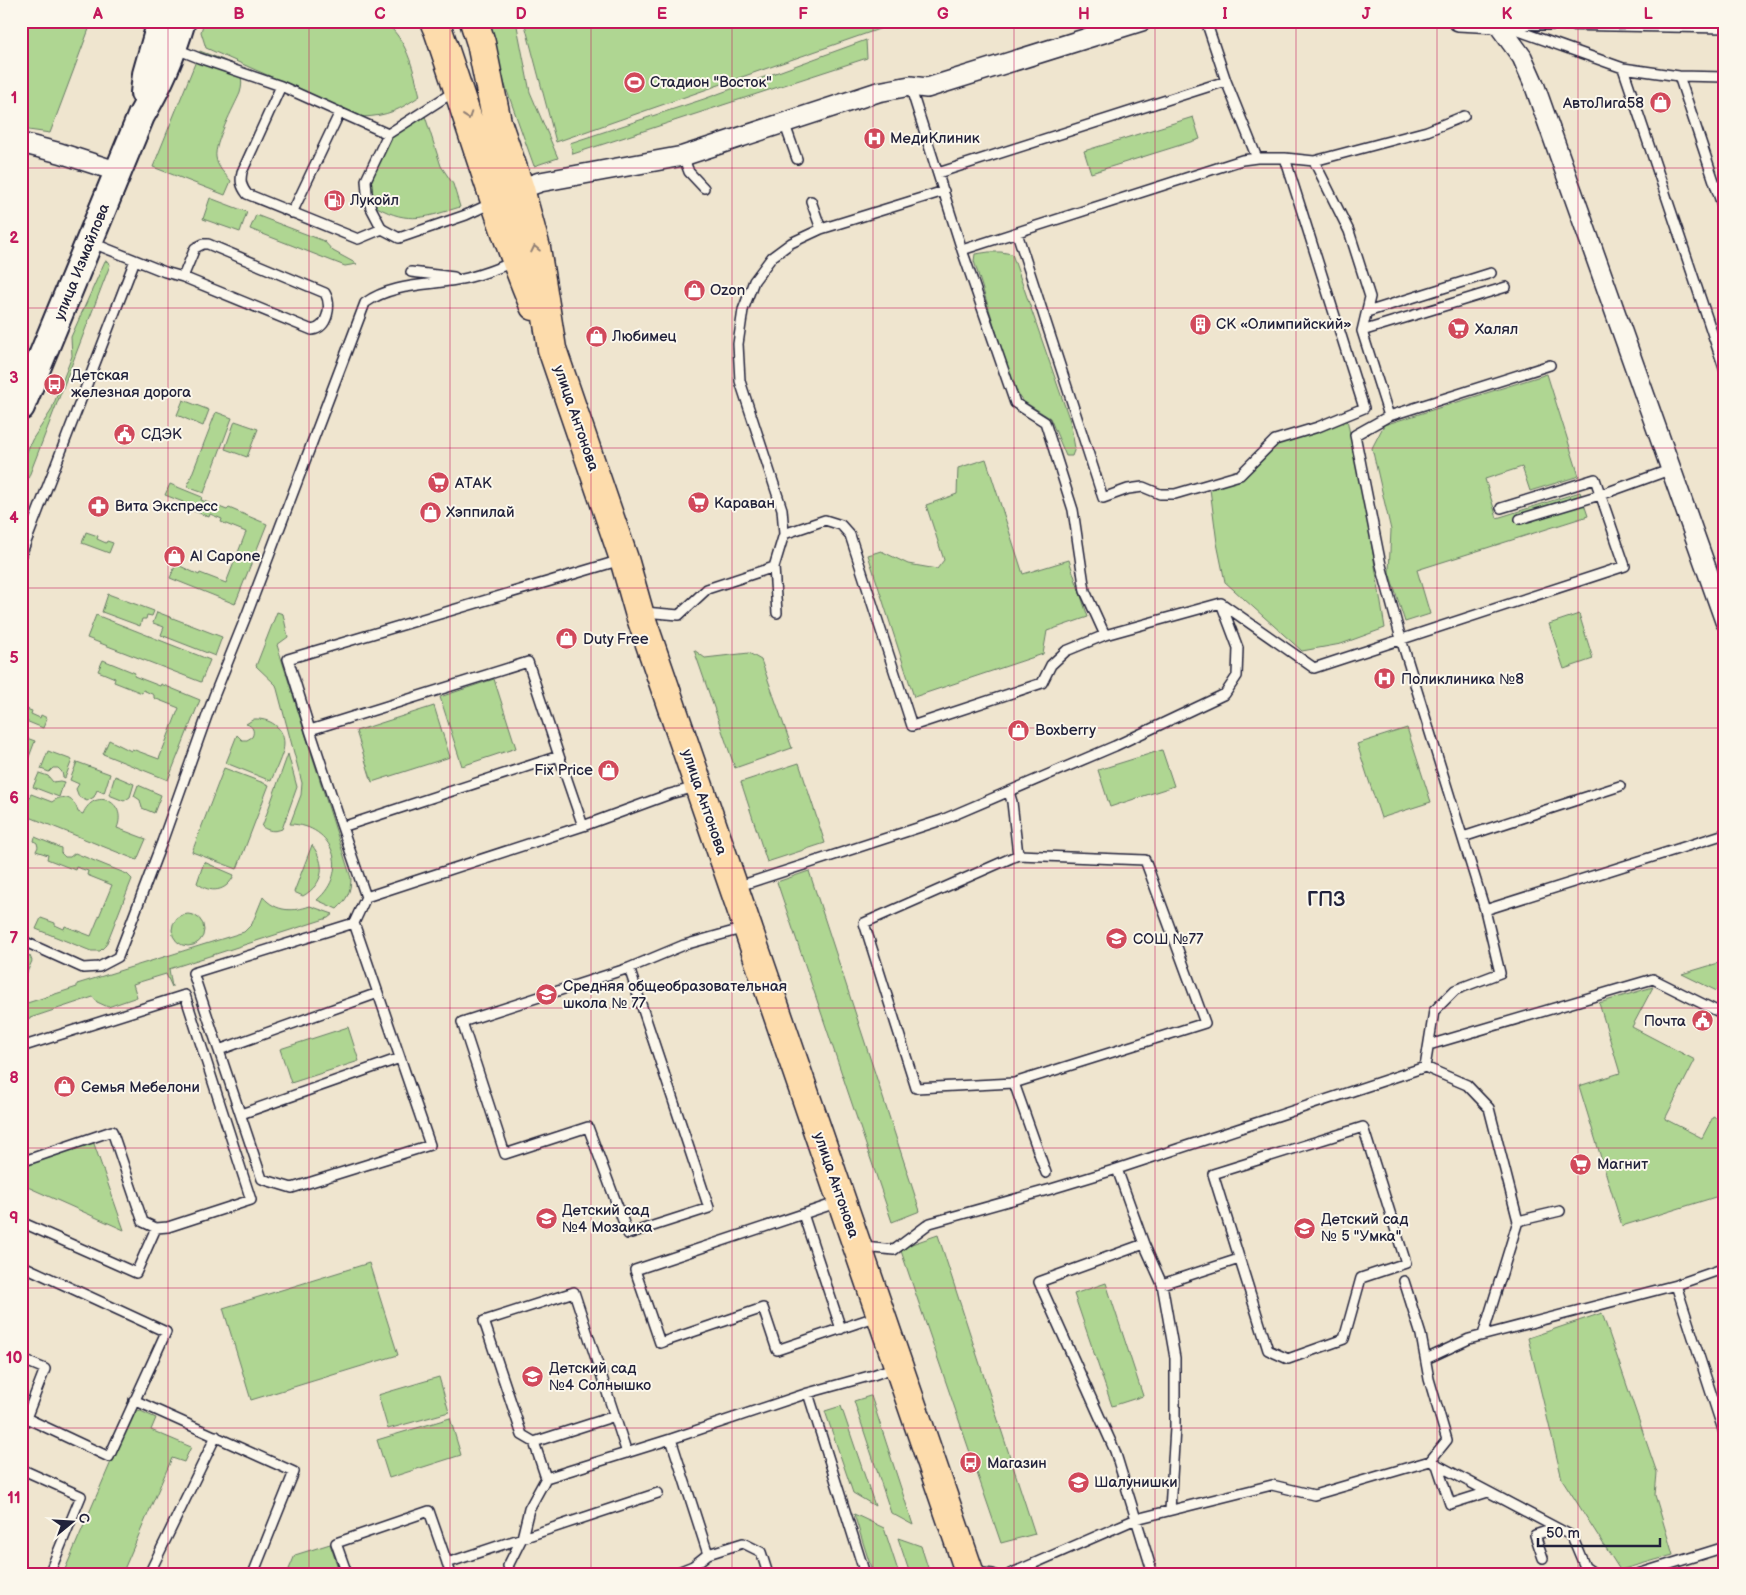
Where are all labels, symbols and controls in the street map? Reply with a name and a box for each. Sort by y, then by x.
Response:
text: A [92,5,103,24]
text: B [233,5,245,24]
text: C [374,5,386,24]
text: D [515,5,527,24]
text: E [657,5,667,24]
text: F [798,5,808,24]
text: G [937,5,949,24]
text: H [1078,5,1090,24]
text: I [1222,5,1228,24]
text: J [1362,5,1371,24]
text: K [1502,5,1513,24]
text: L [1643,5,1653,24]
sports icon: Стадион "Восток" [622,70,646,94]
place label: Стадион "Восток" [650,73,772,92]
text: 1 [11,89,17,108]
shop icon: АвтоЛига58 [1648,91,1672,115]
place label: АвтоЛига58 [1562,94,1644,113]
one-way arrow [462,112,472,120]
hospital icon: МедиКлиник [862,126,886,150]
place label: МедиКлиник [890,129,980,148]
fuel station icon: Лукойл [322,188,346,212]
place label: Лукойл [349,191,399,210]
street label: улица Измайлова [50,201,114,323]
text: 2 [9,229,19,248]
one-way arrow [530,244,541,253]
shop icon: Ozon [682,278,706,302]
place label: Ozon [710,281,745,300]
building icon: СК «Олимпийский» [1188,312,1212,336]
place label: СК «Олимпийский» [1216,315,1352,334]
supermarket icon: Халял [1447,317,1471,341]
place label: Халял [1475,320,1518,339]
shop icon: Любимец [584,324,608,348]
place label: Любимец [611,327,677,346]
street label: улица Антонова [549,363,603,474]
place label: Детская железная дорога [71,366,191,402]
text: 3 [9,369,19,388]
bus stop icon: Детская железная дорога [43,372,67,396]
public building icon: СДЭК [113,422,137,446]
place label: СДЭК [141,425,182,444]
supermarket icon: АТАК [427,471,451,495]
place label: АТАК [454,474,492,493]
supermarket icon: Караван [686,491,710,515]
pharmacy icon: Вита Экспресс [87,494,111,518]
place label: Караван [714,494,775,513]
place label: Вита Экспресс [115,497,219,516]
shop icon: Хэппилай [418,500,442,524]
place label: Хэппилай [446,503,515,522]
text: 4 [9,509,19,528]
shop icon: Al Capone [162,544,186,568]
place label: Al Capone [190,547,260,566]
shop icon: Duty Free [555,627,579,651]
place label: Duty Free [583,630,649,649]
text: 5 [9,649,19,668]
hospital icon: Поликлиника №8 [1373,667,1397,691]
place label: Поликлиника №8 [1401,670,1524,689]
shop icon: Boxberry [1007,718,1031,742]
place label: Boxberry [1035,721,1096,740]
street label: улица Антонова [677,747,731,858]
shop icon: Fix Price [597,758,621,782]
place label: Fix Price [534,761,593,780]
text: 6 [9,789,19,808]
district label: ГПЗ [1307,888,1345,912]
school or university icon: СОШ №77 [1105,927,1129,951]
text: 7 [10,929,19,948]
place label: СОШ №77 [1133,930,1204,949]
place label: Средняя общеобразовательная школа № 77 [563,977,787,1013]
school or university icon: Средняя общеобразовательная школа № 77 [535,983,559,1007]
public building icon: Почта [1690,1009,1714,1033]
place label: Почта [1644,1012,1686,1031]
text: 8 [9,1069,19,1088]
shop icon: Семья Мебелони [53,1075,77,1099]
place label: Семья Мебелони [81,1078,200,1097]
street label: улица Антонова [809,1130,863,1241]
supermarket icon: Магнит [1569,1152,1593,1176]
place label: Магнит [1597,1155,1648,1174]
place label: Детский сад №4 Мозаика [562,1201,653,1237]
school or university icon: Детский сад №4 Мозаика [534,1207,558,1231]
text: 9 [9,1209,19,1228]
place label: Детский сад № 5 "Умка" [1321,1210,1408,1246]
school or university icon: Детский сад № 5 "Умка" [1293,1216,1317,1240]
text: 10 [6,1349,22,1368]
place label: Детский сад №4 Солнышко [549,1359,651,1395]
school or university icon: Детский сад №4 Солнышко [521,1365,545,1389]
bus stop icon: Магазин [959,1451,983,1475]
place label: Магазин [987,1454,1047,1473]
school or university icon: Шалунишки [1066,1470,1090,1494]
place label: Шалунишки [1094,1473,1178,1492]
text: 11 [7,1489,21,1508]
north arrow [48,1498,98,1548]
text: С [74,1511,94,1526]
scale bar [1538,1515,1661,1547]
text: 50 m [1546,1524,1580,1543]

